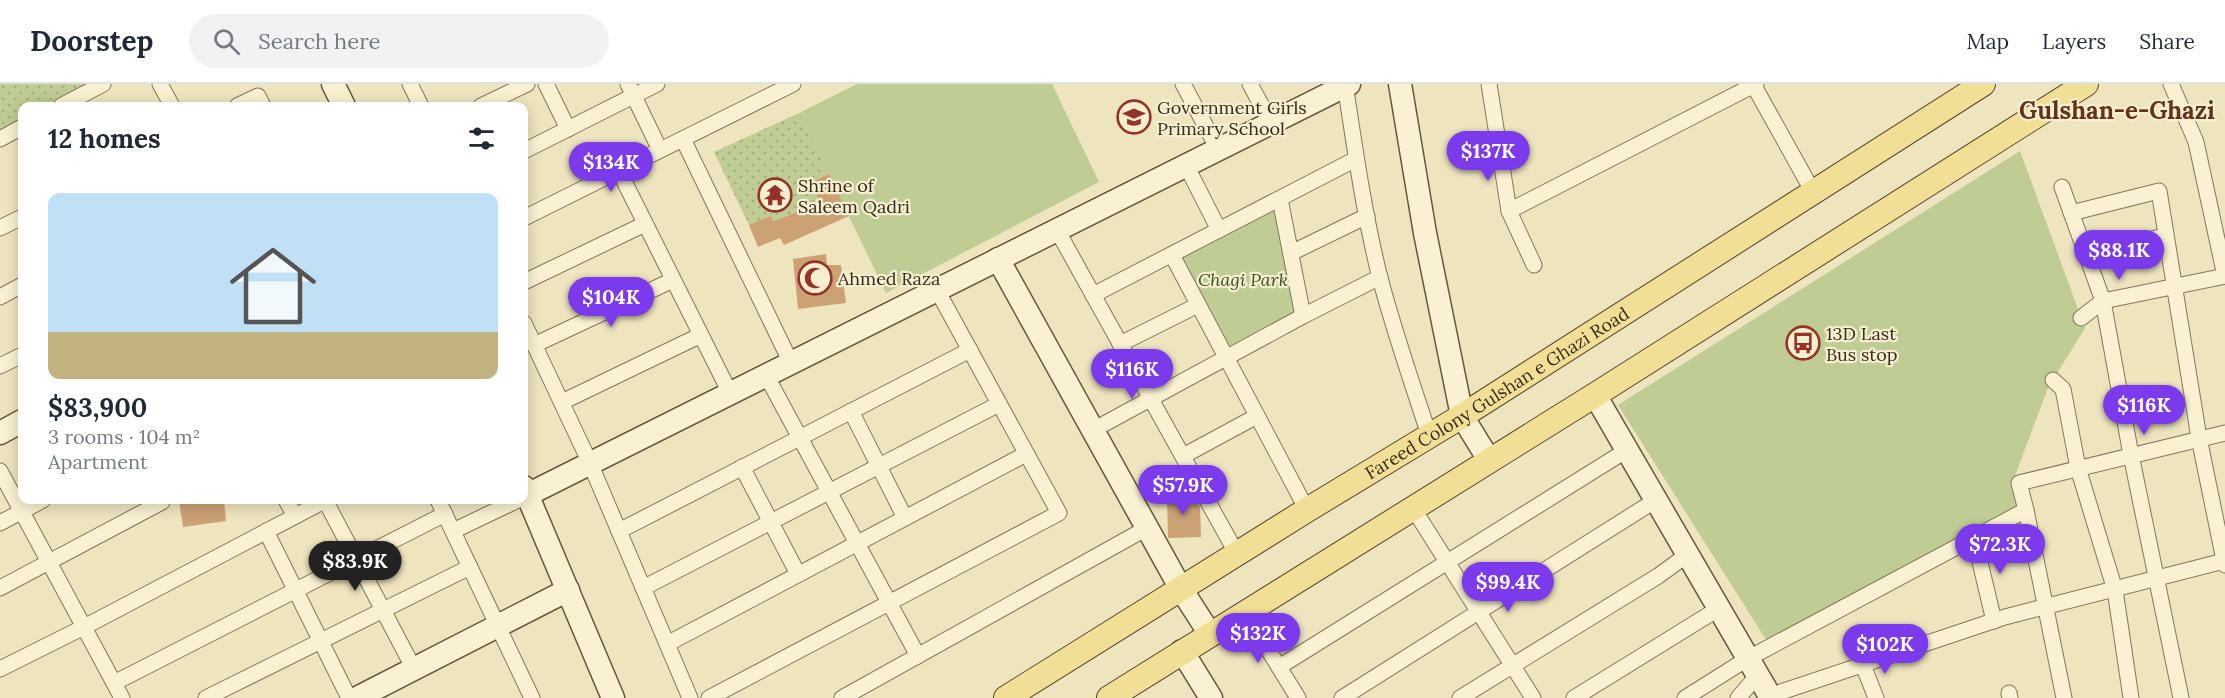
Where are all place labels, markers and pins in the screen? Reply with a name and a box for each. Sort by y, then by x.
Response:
place label: Government Girls Primary School [1157,96,1307,140]
school or university icon: Government Girls Primary School [1116,99,1152,135]
pin: $137K [1446,131,1530,182]
pin: $134K [569,142,653,193]
place label: Shrine of Saleem Qadri [798,174,910,218]
temple icon: Shrine of Saleem Qadri [757,177,793,213]
pin: $88.1K [2070,230,2168,281]
mosque icon: Ahmed Raza [797,260,833,296]
place label: Ahmed Raza [837,267,940,290]
pin: $104K [569,277,653,328]
place label: 13D Last Bus stop [1826,322,1897,366]
bus stop icon: 13D Last Bus stop [1785,325,1821,361]
pin: $116K [1090,349,1174,400]
pin: $116K [2102,385,2186,436]
pin: $57.9K [1134,465,1232,516]
pin: $72.3K [1951,524,2049,575]
pin: $83.9K [306,541,404,592]
pin: $99.4K [1459,562,1557,613]
pin: $132K [1216,613,1300,664]
pin: $102K [1843,624,1927,675]

